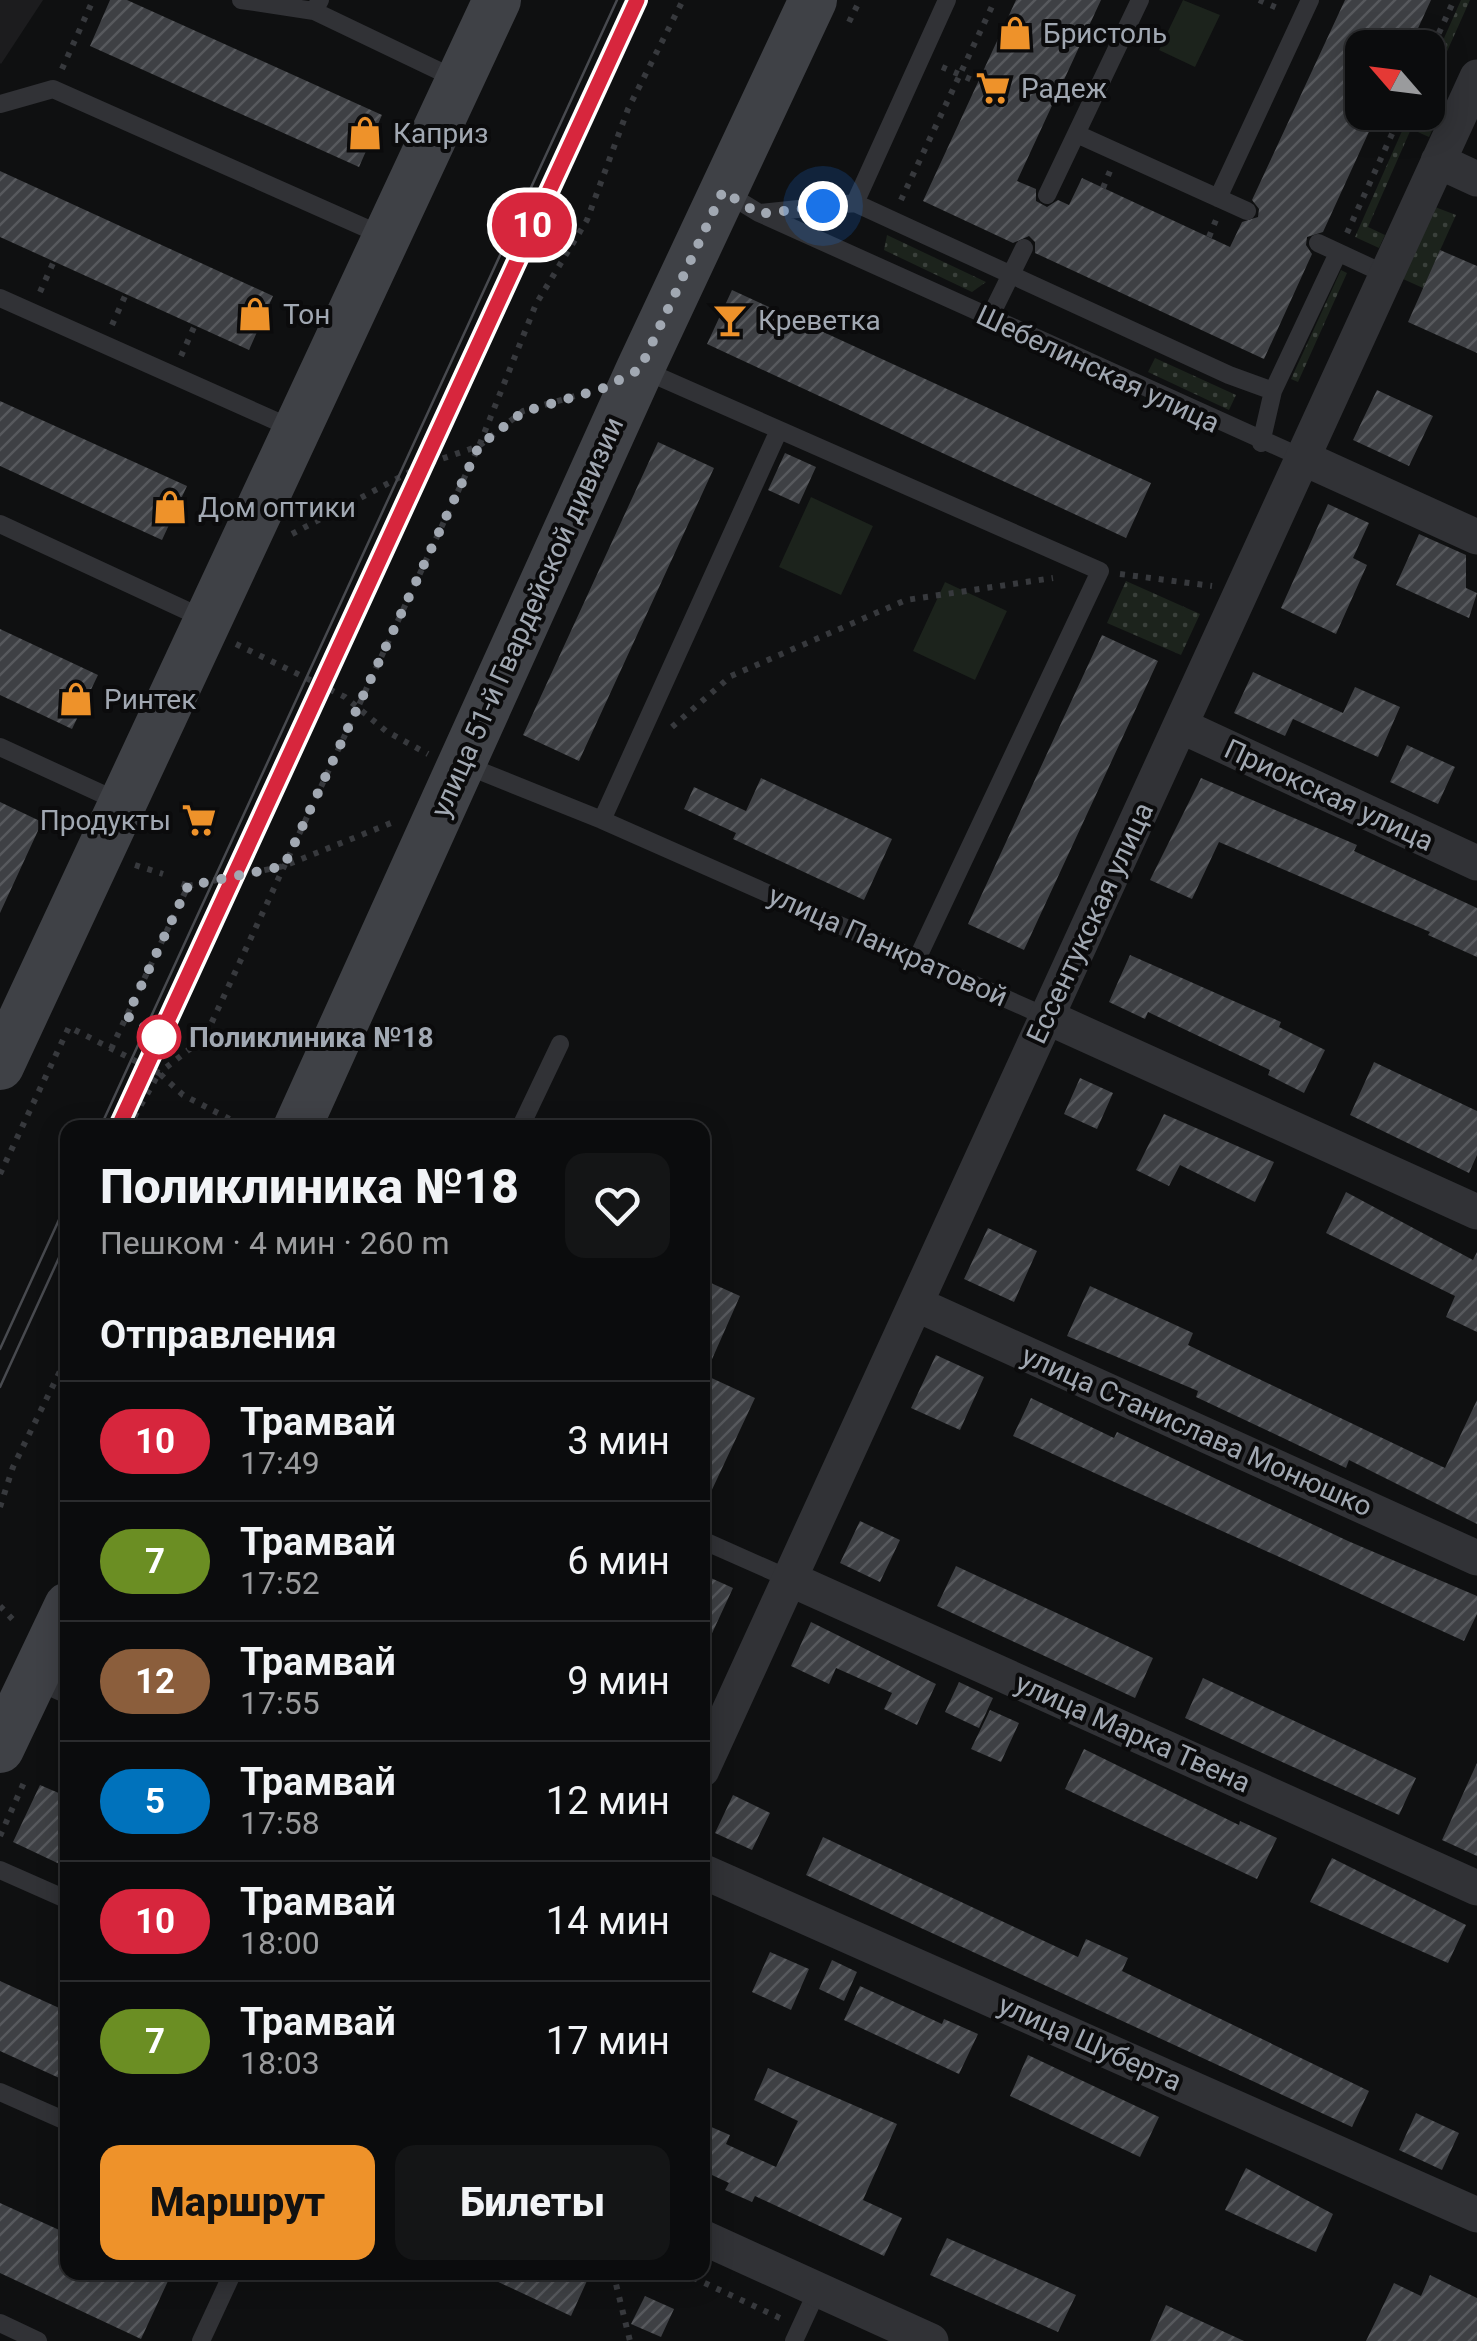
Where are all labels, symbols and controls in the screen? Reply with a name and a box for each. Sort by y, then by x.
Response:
shop icon: Бристоль [996,14,1034,52]
place label: Бристоль [1043,17,1167,50]
north arrow [1345,30,1445,130]
map controls [1345,30,1445,130]
supermarket icon: Радеж [974,69,1012,107]
place label: Радеж [1021,72,1107,105]
shop icon: Каприз [346,114,384,152]
place label: Каприз [393,117,488,150]
your location [798,181,848,231]
line badge: 10 [487,192,577,258]
text: 10 [512,205,552,246]
shop icon: Тон [236,295,274,333]
place label: Тон [283,298,330,331]
street label: Шебелинская улица [971,298,1225,440]
bar icon: Креветка [711,301,749,339]
place label: Креветка [758,304,881,337]
street label: улица 51-й Гвардейской дивизии [424,412,630,822]
shop icon: Дом оптики [151,488,189,526]
place label: Дом оптики [198,491,356,524]
shop icon: Ринтек [57,680,95,718]
place label: Ринтек [104,683,196,716]
street label: Приокская улица [1219,732,1439,858]
street label: Ессентукская улица [1020,797,1160,1049]
supermarket icon: Продукты [180,801,218,839]
place label: Продукты [40,804,171,837]
street label: улица Панкратовой [763,878,1013,1014]
marker: Поликлиника №18 [138,1016,180,1058]
place label: Поликлиника №18 [189,1021,434,1054]
button: heart [565,1153,670,1258]
text: Поликлиника №18 [100,1158,519,1215]
text: Пешком · 4 мин · 260 m [100,1224,450,1262]
text: Отправления [100,1313,337,1357]
street label: улица Станислава Монюшко [1017,1339,1377,1523]
text: Трамвай [240,1400,396,1444]
text: 3 мин [567,1419,670,1463]
text: 10 [135,1421,175,1462]
text: 17:49 [240,1444,320,1482]
text: Трамвай [240,1520,396,1564]
text: 6 мин [567,1539,670,1583]
text: 7 [145,1541,165,1582]
text: 17:52 [240,1564,320,1602]
text: Трамвай [240,1640,396,1684]
text: 9 мин [567,1659,670,1703]
text: 12 [135,1661,175,1702]
street label: улица Марка Твена [1010,1666,1256,1800]
text: 17:55 [240,1684,320,1722]
text: Трамвай [240,1760,396,1804]
text: 12 мин [546,1779,670,1823]
text: 5 [145,1781,165,1822]
text: 17:58 [240,1804,320,1842]
text: Трамвай [240,1880,396,1924]
text: 14 мин [546,1899,670,1943]
text: 10 [135,1901,175,1942]
text: 18:00 [240,1924,320,1962]
street label: улица Шуберта [993,1988,1187,2098]
text: Трамвай [240,2000,396,2044]
text: 17 мин [546,2019,670,2063]
text: 7 [145,2021,165,2062]
text: 18:03 [240,2044,320,2082]
button: Маршрут [100,2145,375,2260]
button: Билеты [395,2145,670,2260]

